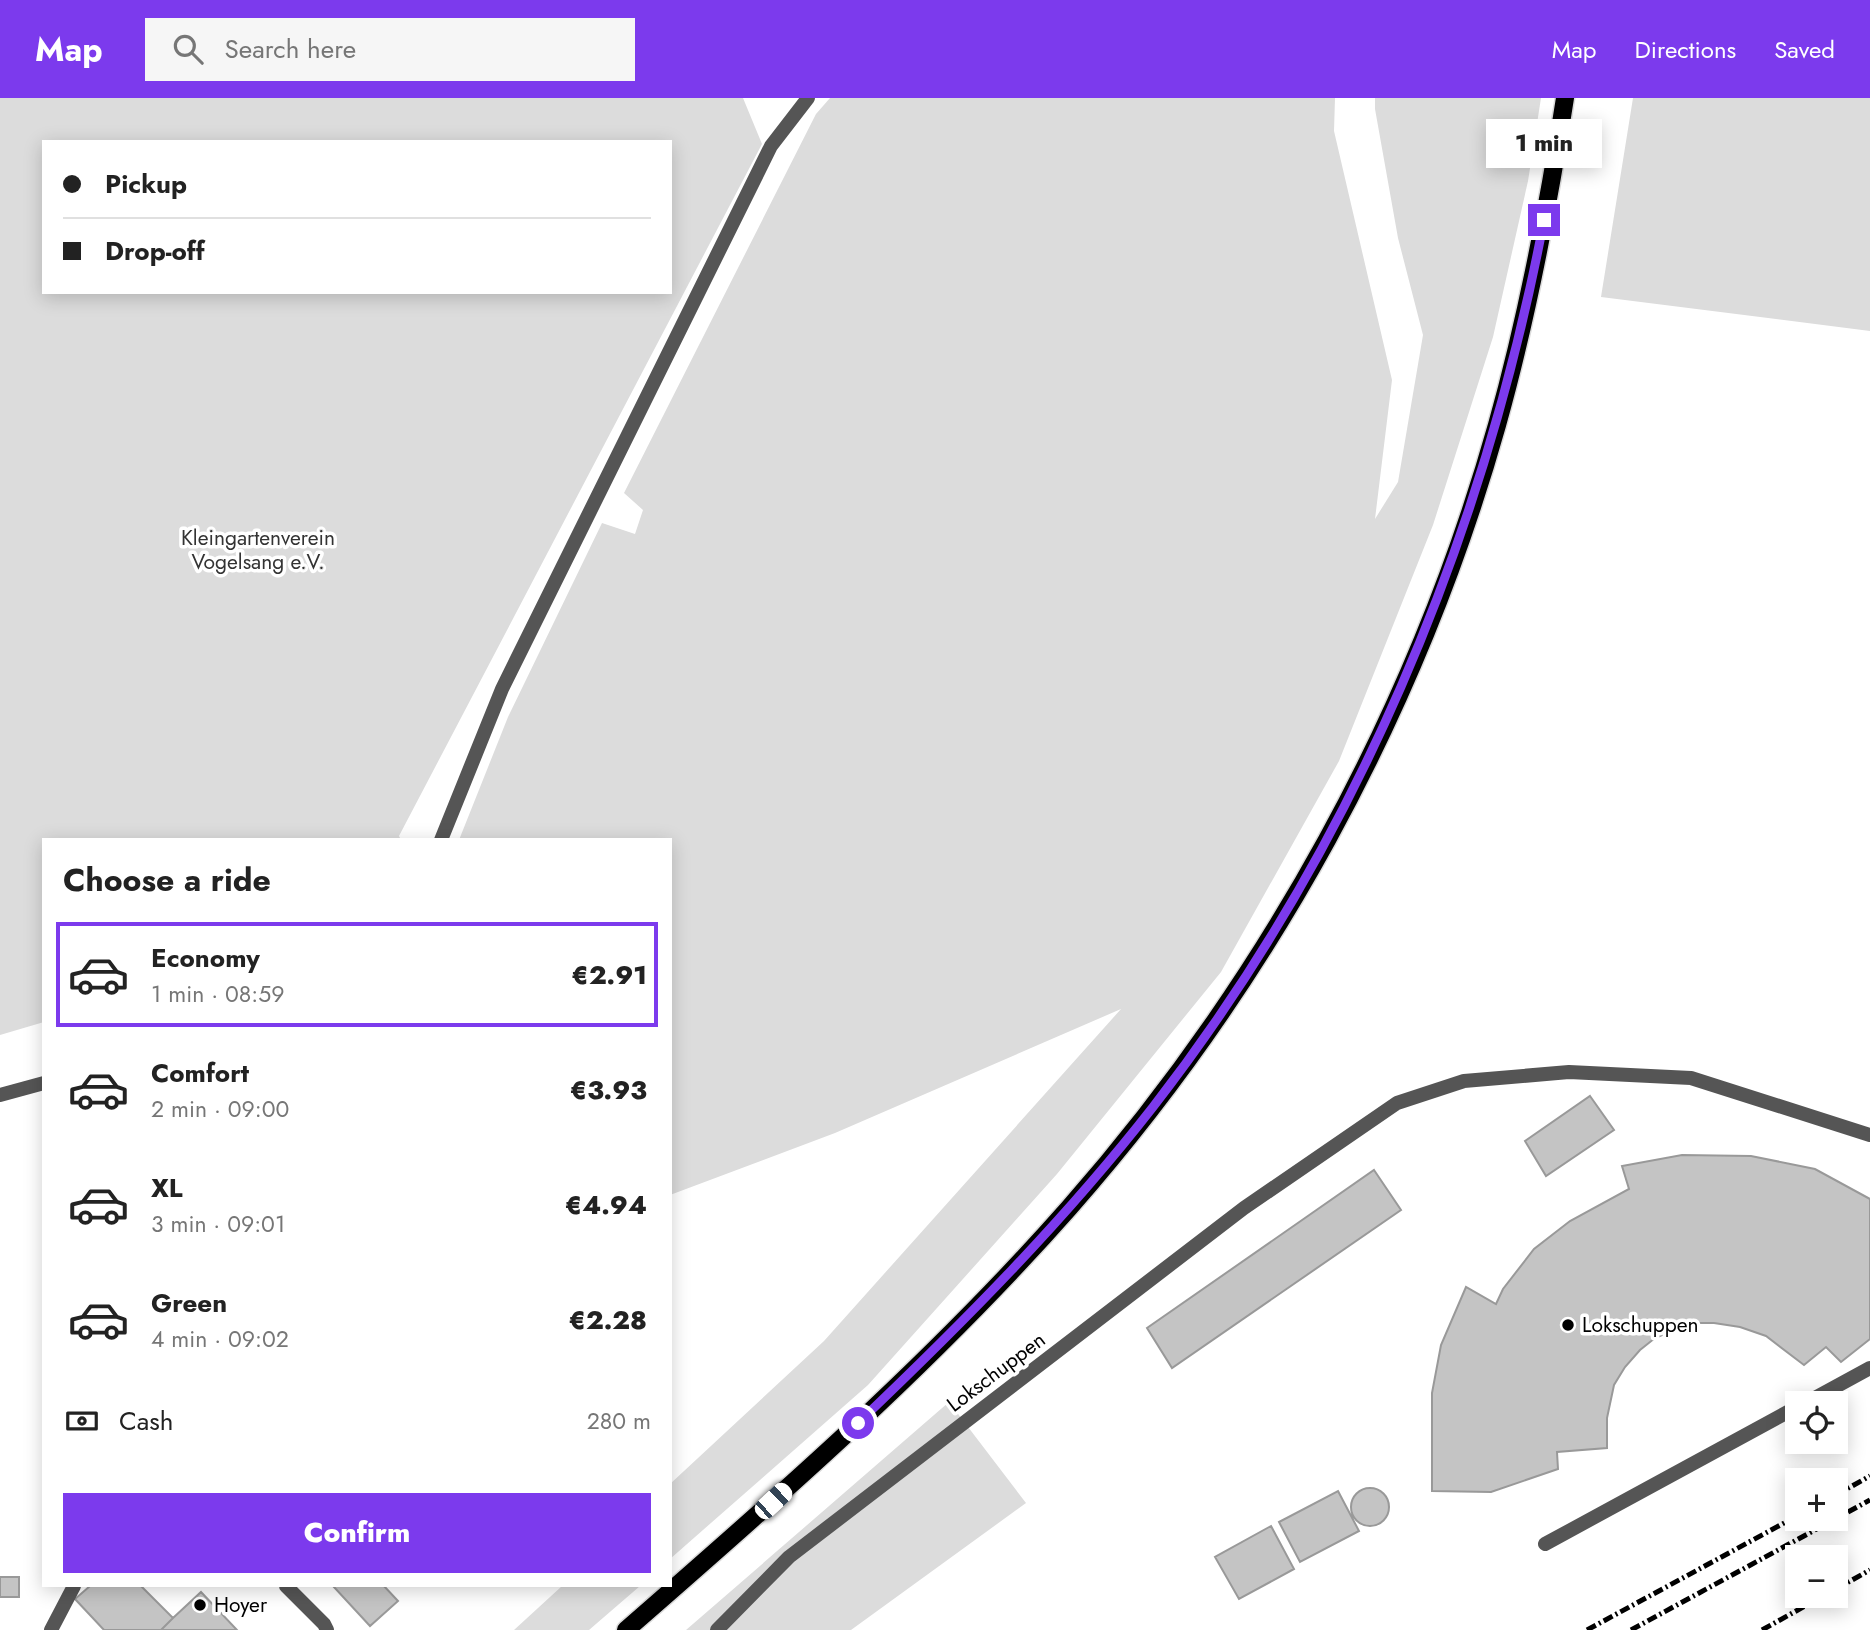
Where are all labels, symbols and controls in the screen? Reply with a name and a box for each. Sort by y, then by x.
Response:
search box [145,18,635,81]
text: Map [35,26,103,73]
icon: search [169,30,207,68]
text: Search here [225,30,356,68]
text: Map [1552,32,1597,67]
text: Directions [1635,32,1736,67]
text: Saved [1774,32,1835,67]
callout: 1 min [1486,118,1602,167]
text: 1 min [1515,126,1573,160]
text: Pickup [105,165,187,203]
route end [1528,204,1560,236]
text: Drop-off [105,232,205,270]
park label: Kleingartenverein Vogelsang e.V. [181,523,335,577]
text: Choose a ride [63,857,271,903]
text: Economy [151,939,260,977]
icon: car [67,943,130,1006]
text: €2.91 [571,956,647,994]
text: 1 min · 08:59 [151,977,284,1011]
text: Comfort [151,1054,249,1092]
icon: car [67,1058,130,1121]
text: €3.93 [570,1071,647,1109]
text: 2 min · 09:00 [151,1092,289,1126]
text: XL [151,1169,183,1207]
icon: car [67,1173,130,1236]
text: €4.94 [565,1186,647,1224]
text: 3 min · 09:01 [151,1207,285,1241]
text: Green [151,1284,227,1322]
icon: car [67,1288,130,1351]
text: €2.28 [568,1301,647,1339]
place label: Lokschuppen [1582,1310,1699,1340]
marker: Lokschuppen [1560,1317,1576,1333]
text: 4 min · 09:02 [151,1322,289,1356]
street label: Lokschuppen [940,1325,1052,1419]
map controls [1785,1391,1848,1608]
button: locate [1785,1391,1848,1454]
icon: cash [63,1402,101,1440]
text: Cash [119,1402,173,1440]
text: 280 m [587,1404,651,1438]
route start [842,1407,874,1439]
button: + [1785,1468,1848,1531]
car [751,1479,796,1523]
button: Confirm [63,1493,651,1573]
button: − [1785,1545,1848,1608]
place label: Hoyer [214,1590,268,1620]
marker: Hoyer [192,1597,208,1613]

